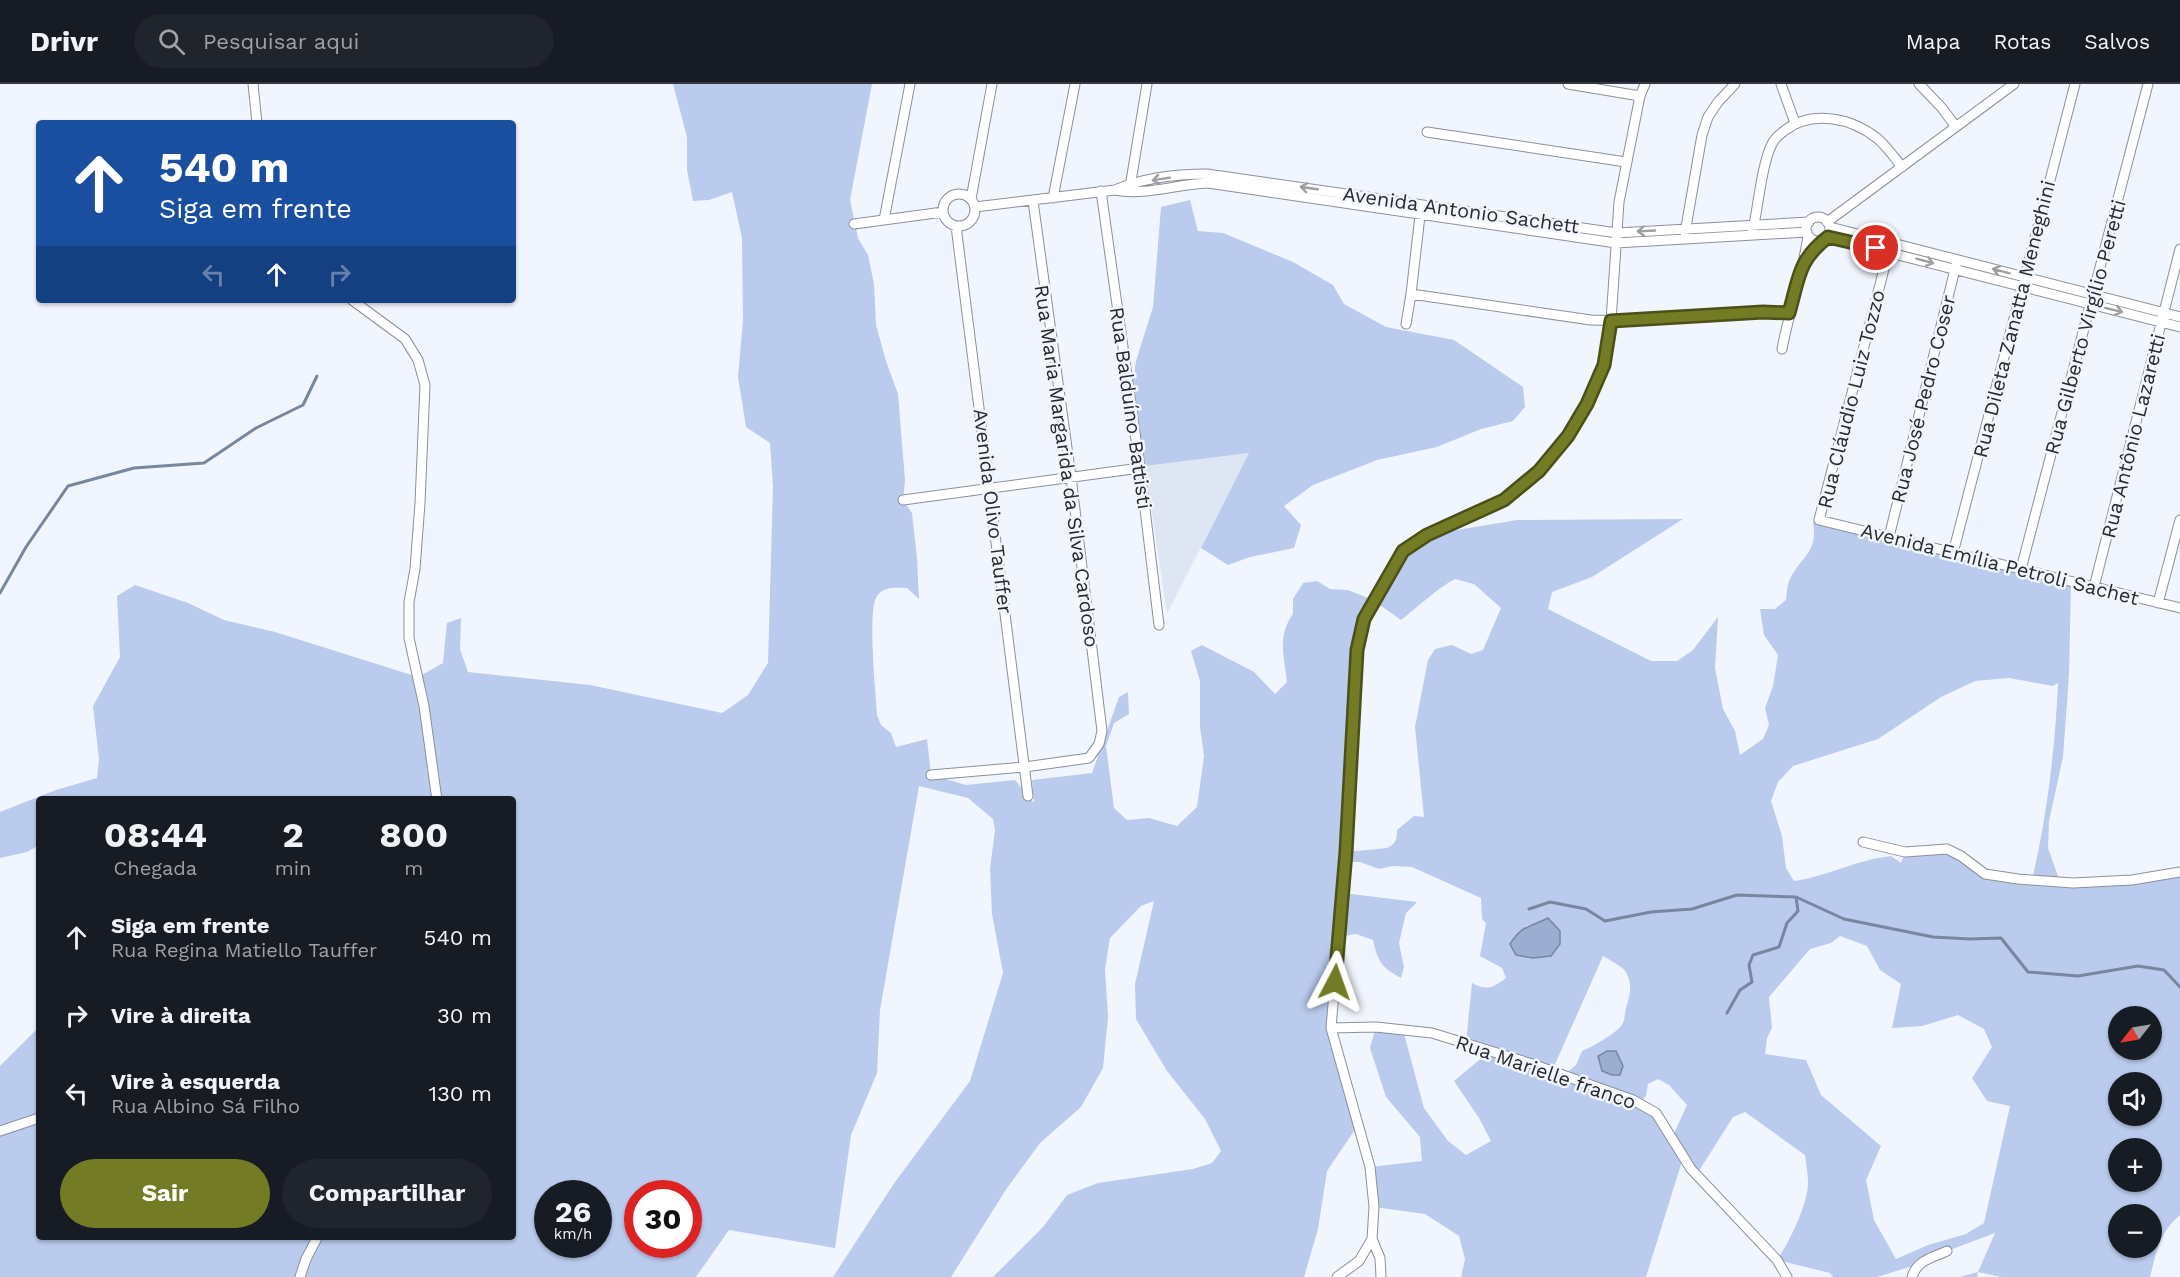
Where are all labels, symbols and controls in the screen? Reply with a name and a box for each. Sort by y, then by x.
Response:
search box [134,14,554,68]
text: Drivr [30,25,98,58]
icon: search [155,25,188,58]
text: Pesquisar aqui [203,29,359,54]
text: Mapa [1906,29,1960,54]
text: Rotas [1993,29,2051,54]
text: Salvos [2084,29,2150,54]
text: 540 m [159,143,289,192]
icon: ahead [60,144,138,222]
one-way arrow [1151,173,1171,184]
street label: Rua Dileta Zanatta Meneghini [1968,178,2060,460]
street label: Avenida Antonio Sachett [1341,182,1581,239]
one-way arrow [1300,183,1320,194]
text: Siga em frente [159,193,352,225]
street label: Rua Gilberto Virgílio Peretti [2039,197,2131,457]
pin [1850,222,1901,273]
one-way arrow [1636,226,1656,237]
icon: arrive [1859,231,1892,264]
one-way arrow [1915,256,1934,267]
icon: left [197,258,230,291]
icon: ahead [260,258,293,291]
icon: right [323,258,356,291]
one-way arrow [1992,265,2011,276]
street label: Rua Maria Margarida da Silva Cardoso [1030,283,1104,649]
street label: Rua Cláudio Luiz Tozzo [1812,287,1890,511]
street label: Rua José Pedro Coser [1886,293,1960,505]
one-way arrow [2104,304,2123,316]
street label: Rua Balduíno Battisti [1105,305,1157,511]
street label: Rua Antônio Lazaretti [2096,331,2170,541]
street label: Avenida Olivo Tauffer [969,407,1017,615]
street label: Avenida Emília Petroli Sachet [1859,518,2142,610]
text: 08:44 [104,814,207,856]
text: 2 [282,814,304,856]
text: 800 [379,814,448,856]
text: Chegada [114,856,197,880]
text: min [275,856,311,880]
text: m [404,856,423,880]
text: Siga em frente [111,913,269,938]
icon: ahead [60,921,93,954]
text: 540 m [424,925,492,950]
text: Rua Regina Matiello Tauffer [111,938,377,962]
position arrow [1303,950,1367,1014]
icon: right [60,999,93,1032]
text: Vire à direita [111,1003,251,1028]
text: 30 m [437,1003,492,1028]
north arrow [2108,1006,2162,1060]
map controls [2108,1006,2162,1258]
street label: Rua Marielle franco [1453,1030,1639,1114]
text: Vire à esquerda [111,1069,280,1094]
button: sound [2108,1072,2162,1126]
icon: left [60,1077,93,1110]
text: 130 m [428,1081,492,1106]
text: Rua Albino Sá Filho [111,1094,300,1118]
button: + [2108,1138,2162,1192]
button: Sair [60,1159,270,1228]
button: Compartilhar [282,1159,492,1228]
speed limit sign: 30 [624,1180,702,1258]
text: 26 [555,1194,591,1229]
button: − [2108,1204,2162,1258]
text: km/h [554,1225,592,1243]

